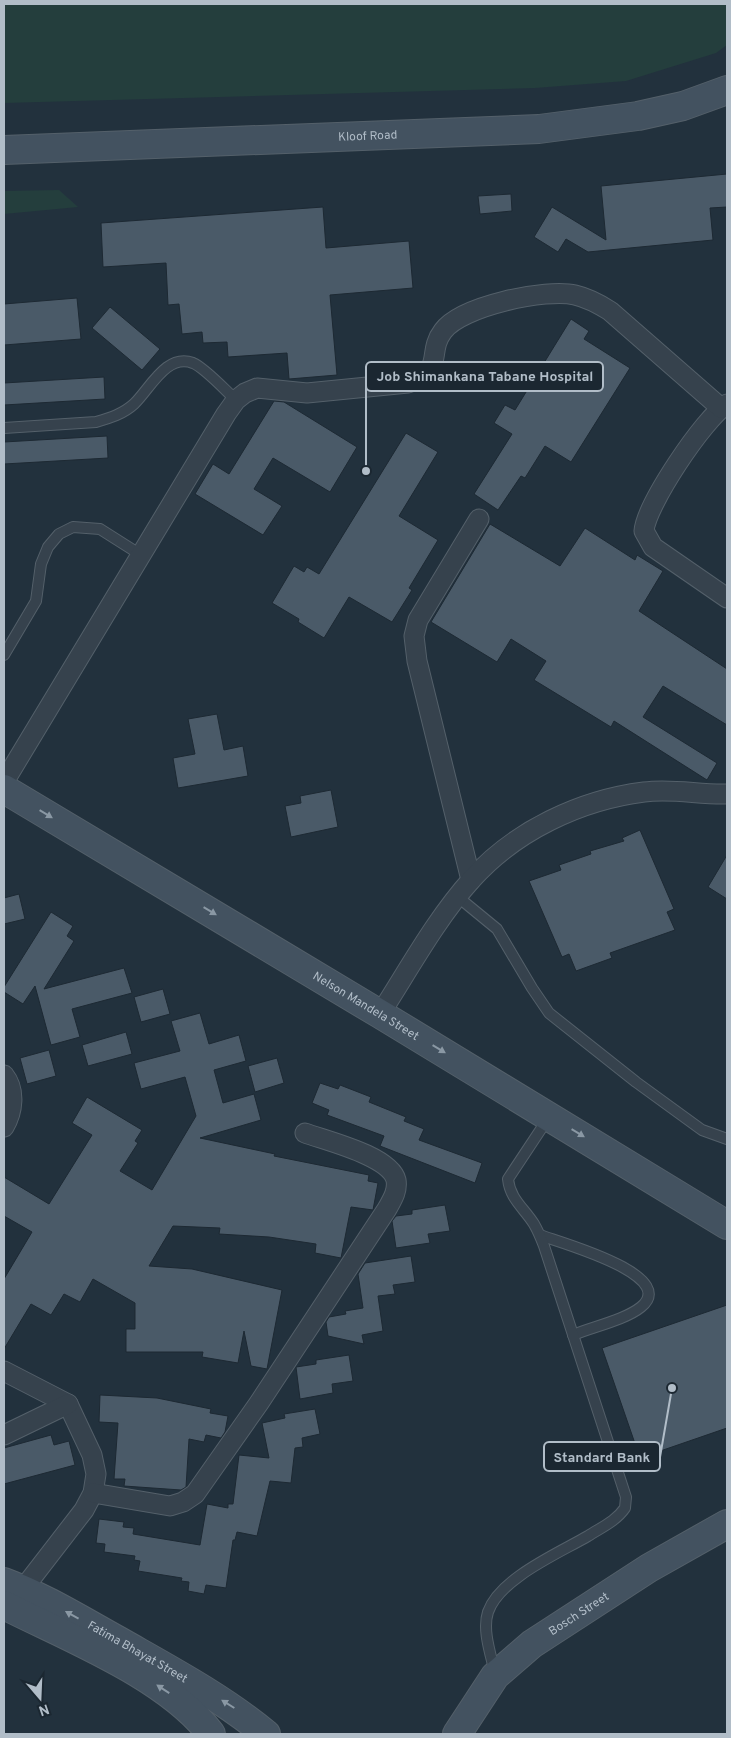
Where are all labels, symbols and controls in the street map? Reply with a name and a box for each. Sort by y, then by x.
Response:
street label: Kloof Road [338,128,398,146]
callout: Job Shimankana Tabane Hospital [366,362,603,391]
text: Job Shimankana Tabane Hospital [377,369,593,386]
one-way arrow [39,810,52,819]
one-way arrow [203,907,216,916]
street label: Nelson Mandela Street [309,969,422,1045]
one-way arrow [432,1045,445,1054]
one-way arrow [571,1129,584,1138]
callout: Standard Bank [544,1442,660,1471]
text: Standard Bank [554,1450,651,1467]
street label: Bosch Street [546,1589,612,1640]
one-way arrow [64,1611,79,1619]
street label: Fatima Bhayat Street [84,1618,190,1687]
north arrow [15,1673,65,1723]
one-way arrow [156,1685,169,1694]
text: N [36,1699,51,1719]
one-way arrow [221,1700,234,1709]

